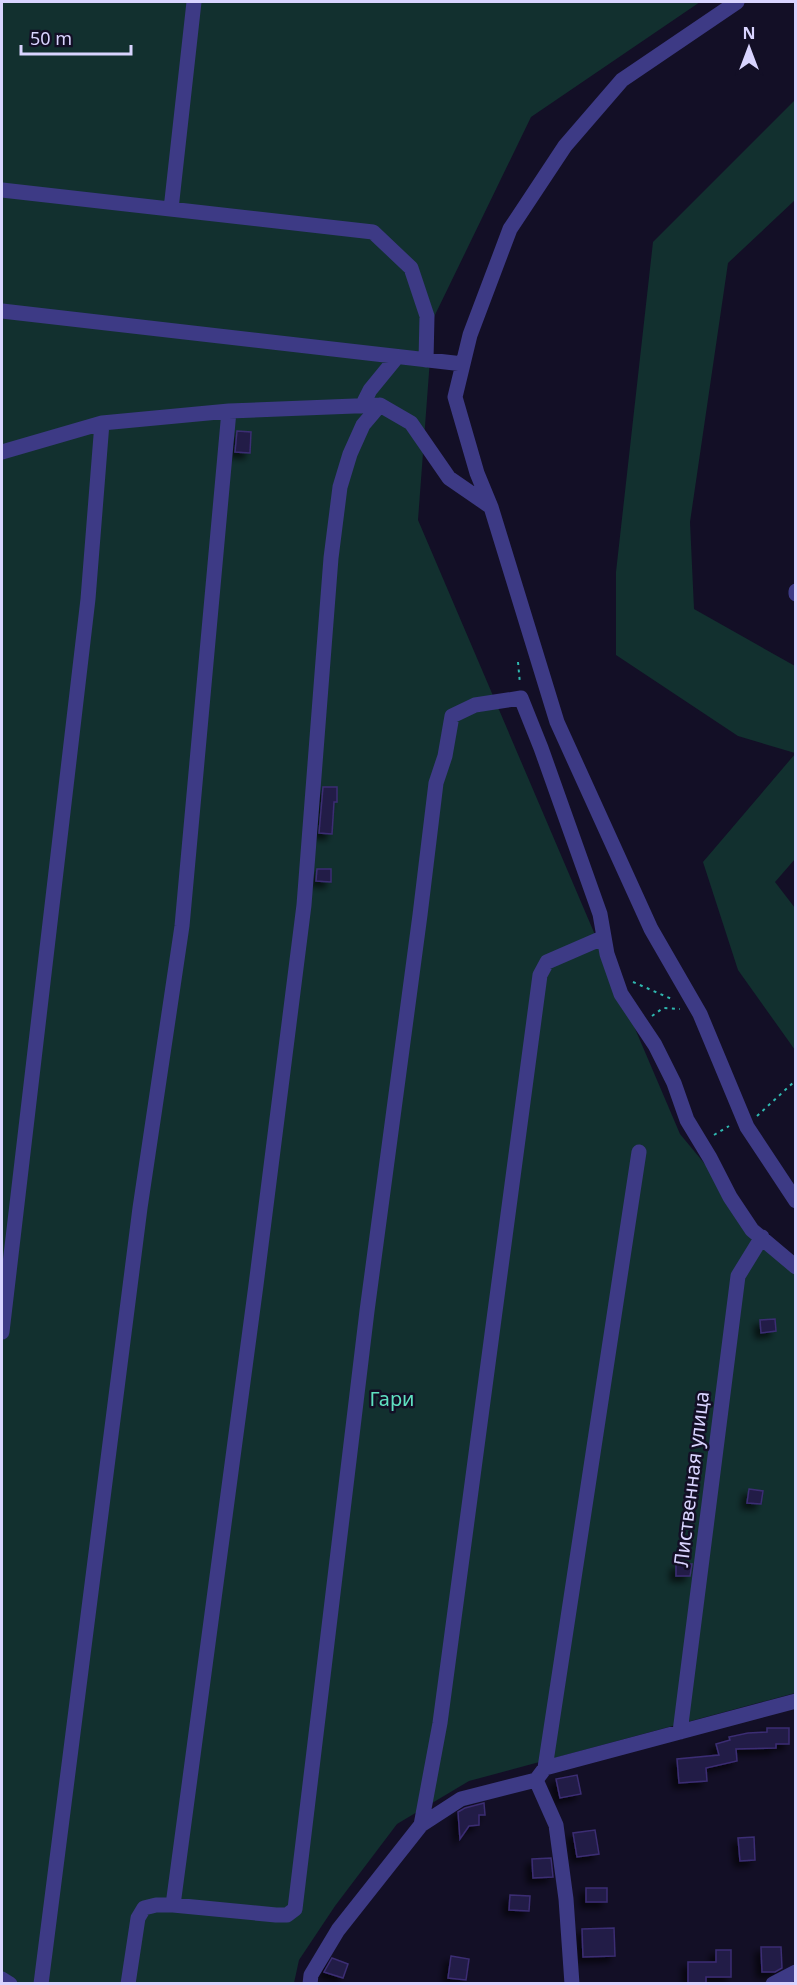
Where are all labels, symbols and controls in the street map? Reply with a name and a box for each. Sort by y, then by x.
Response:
scale bar [21,18,130,56]
north arrow [719,18,779,78]
text: N [742,22,756,44]
text: 50 m [30,26,72,50]
park label: Гари [369,1385,415,1412]
street label: Лиственная улица [667,1390,715,1568]

